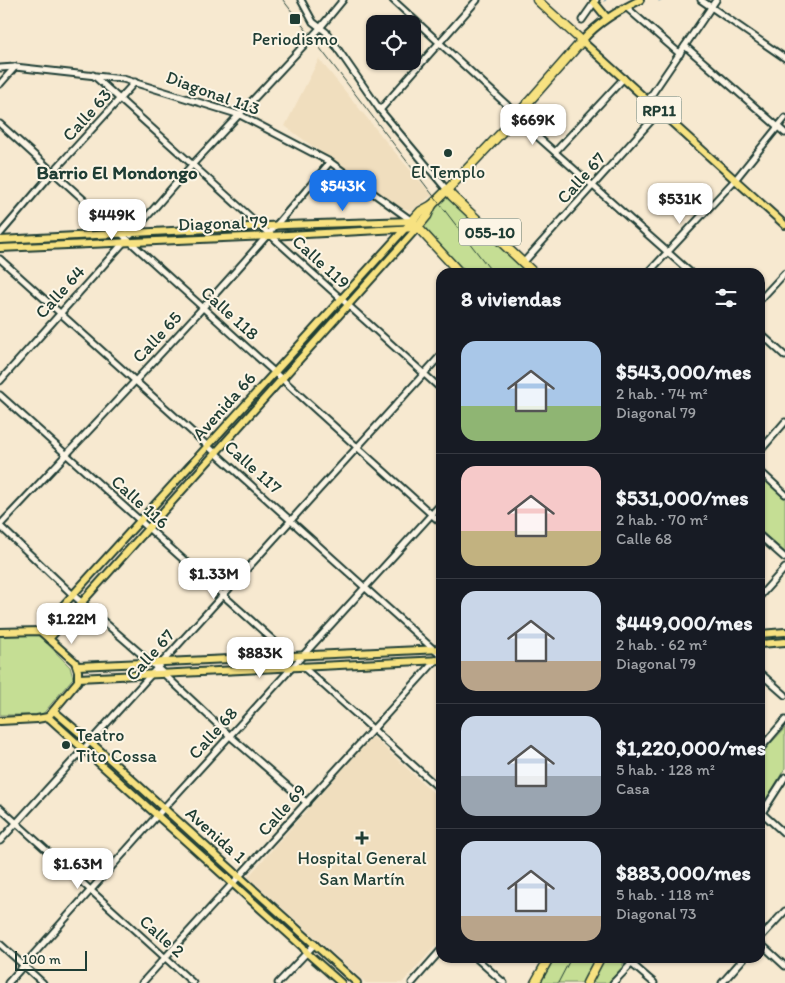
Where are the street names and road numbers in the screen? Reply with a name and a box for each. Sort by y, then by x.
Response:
street label: Diagonal 113 [163,66,263,120]
street label: Calle 63 [58,84,116,146]
road number: RP11 [636,96,682,124]
street label: Calle 67 [552,147,610,208]
street label: Diagonal 79 [178,210,268,236]
road number: 055-10 [459,218,521,246]
street label: Calle 119 [288,230,354,294]
street label: Calle 64 [30,261,90,323]
street label: Calle 118 [197,281,264,345]
street label: Calle 65 [128,307,186,367]
street label: Avenida 66 [188,367,260,445]
street label: Calle 117 [220,436,286,498]
street label: Calle 116 [107,470,173,534]
street label: Calle 67 [121,624,179,685]
street label: Calle 68 [184,702,242,764]
street label: Calle 69 [253,779,311,841]
street label: Avenida 1 [181,802,251,868]
street label: Calle 2 [135,910,190,962]

